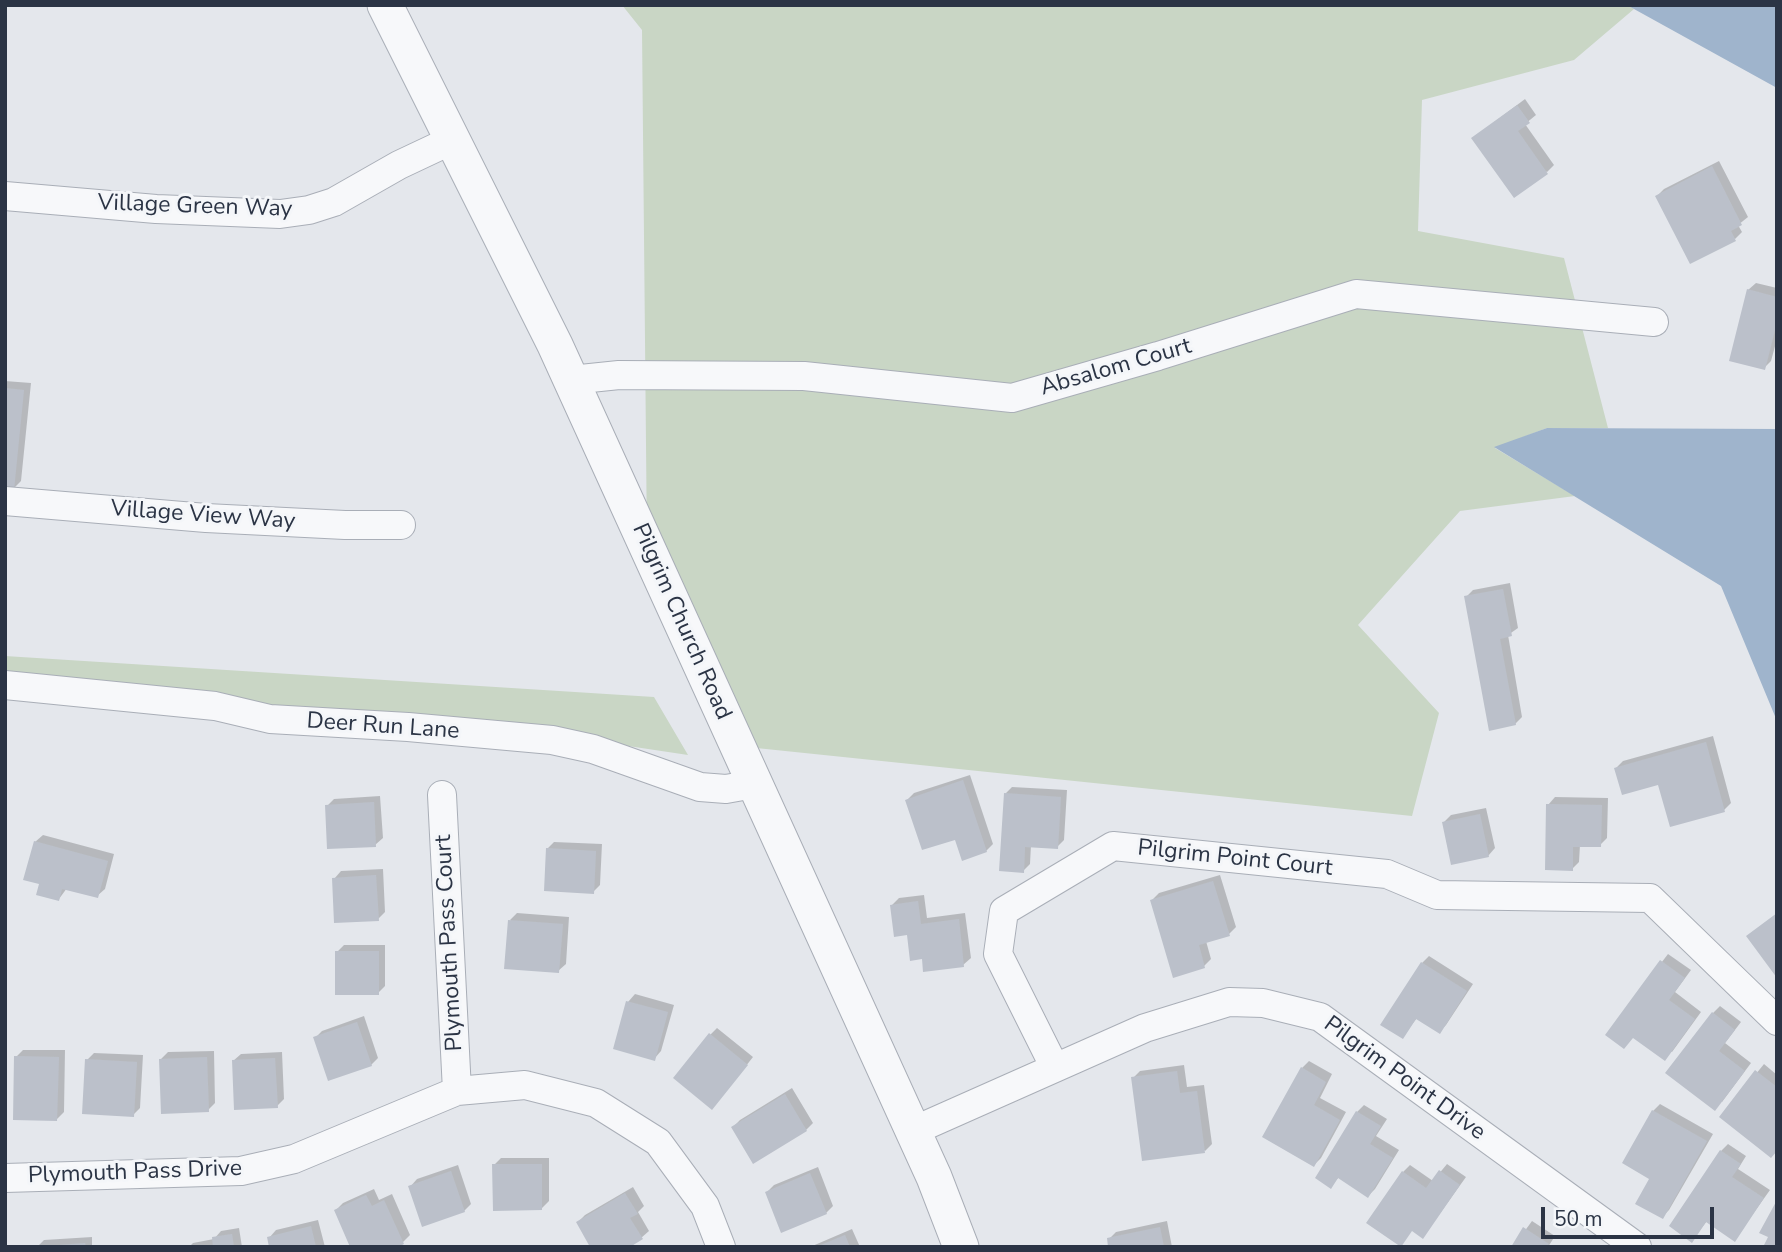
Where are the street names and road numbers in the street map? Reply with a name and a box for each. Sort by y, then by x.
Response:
street label: Village Green Way [97,190,293,224]
street label: Absalom Court [1037,333,1195,403]
street label: Village View Way [110,496,296,536]
street label: Pilgrim Church Road [625,520,737,724]
street label: Deer Run Lane [306,708,460,746]
street label: Plymouth Pass Court [431,834,469,1052]
street label: Pilgrim Point Court [1136,835,1334,883]
street label: Pilgrim Point Drive [1318,1011,1490,1147]
street label: Plymouth Pass Drive [28,1155,242,1191]

